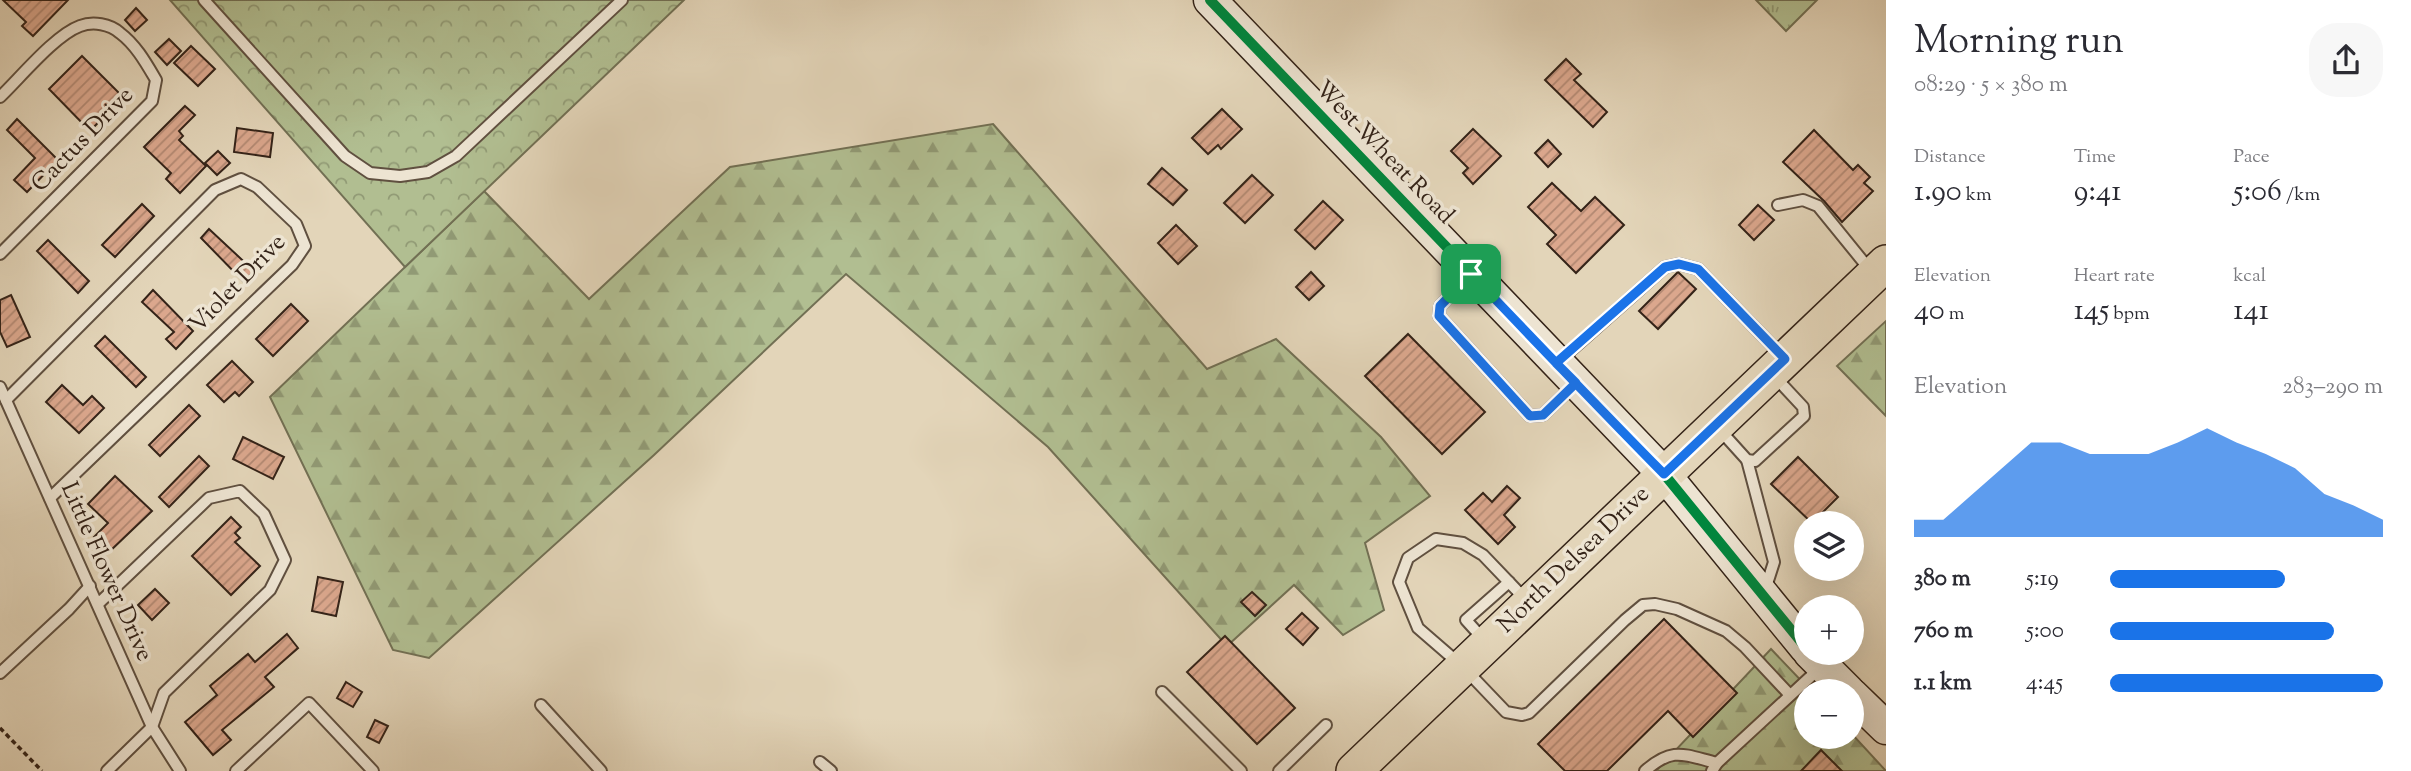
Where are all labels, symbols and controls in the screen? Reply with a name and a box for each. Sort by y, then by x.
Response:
text: Morning run [1914,16,2124,70]
button: share [2309,23,2383,97]
text: 08:29 · 5 × 380 m [1914,69,2068,102]
street label: West Wheat Road [1306,74,1462,233]
street label: Cactus Drive [24,80,142,200]
text: Distance [1914,144,1986,171]
text: Time [2074,144,2116,171]
text: Pace [2233,144,2270,171]
text: 1.90 [1914,171,1962,214]
text: 9:41 [2074,171,2121,214]
text: 5:06 [2233,171,2282,214]
text: km [1962,182,1992,209]
text: /km [2282,182,2320,209]
street label: Violet Drive [182,227,294,341]
pin [1441,244,1501,304]
icon: arrive [1452,255,1490,293]
text: Elevation [1914,263,1991,290]
text: Heart rate [2074,263,2155,290]
text: kcal [2233,263,2266,290]
text: 40 [1914,290,1945,333]
text: 145 [2074,290,2109,333]
text: 141 [2233,290,2269,333]
text: m [1945,301,1965,328]
text: bpm [2109,301,2150,328]
text: Elevation [1914,371,2007,404]
text: 283–290 m [2282,371,2383,404]
street label: Little Flower Drive [51,477,161,667]
street label: North Delsea Drive [1490,478,1658,642]
map controls [1794,511,1864,749]
button: layers [1794,511,1864,581]
text: 380 m [1914,563,1971,596]
text: 5:19 [2026,563,2059,596]
button: + [1794,595,1864,665]
text: 760 m [1914,615,1973,648]
text: 5:00 [2026,615,2064,648]
text: 1.1 km [1914,667,1972,700]
text: 4:45 [2026,667,2063,700]
button: − [1794,679,1864,749]

